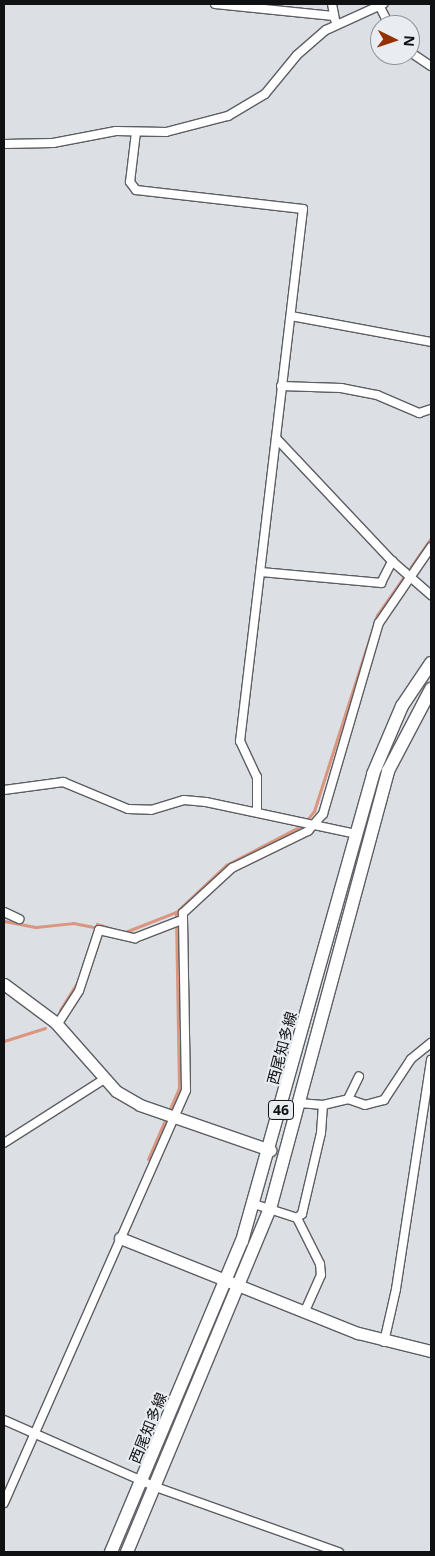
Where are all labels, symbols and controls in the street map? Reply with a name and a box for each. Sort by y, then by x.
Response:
north arrow [370,15,420,65]
text: N [400,35,419,47]
street label: 西尾知多線 [264,1009,300,1087]
road number: 46 [267,1098,295,1122]
street label: 西尾知多線 [126,1390,170,1466]

